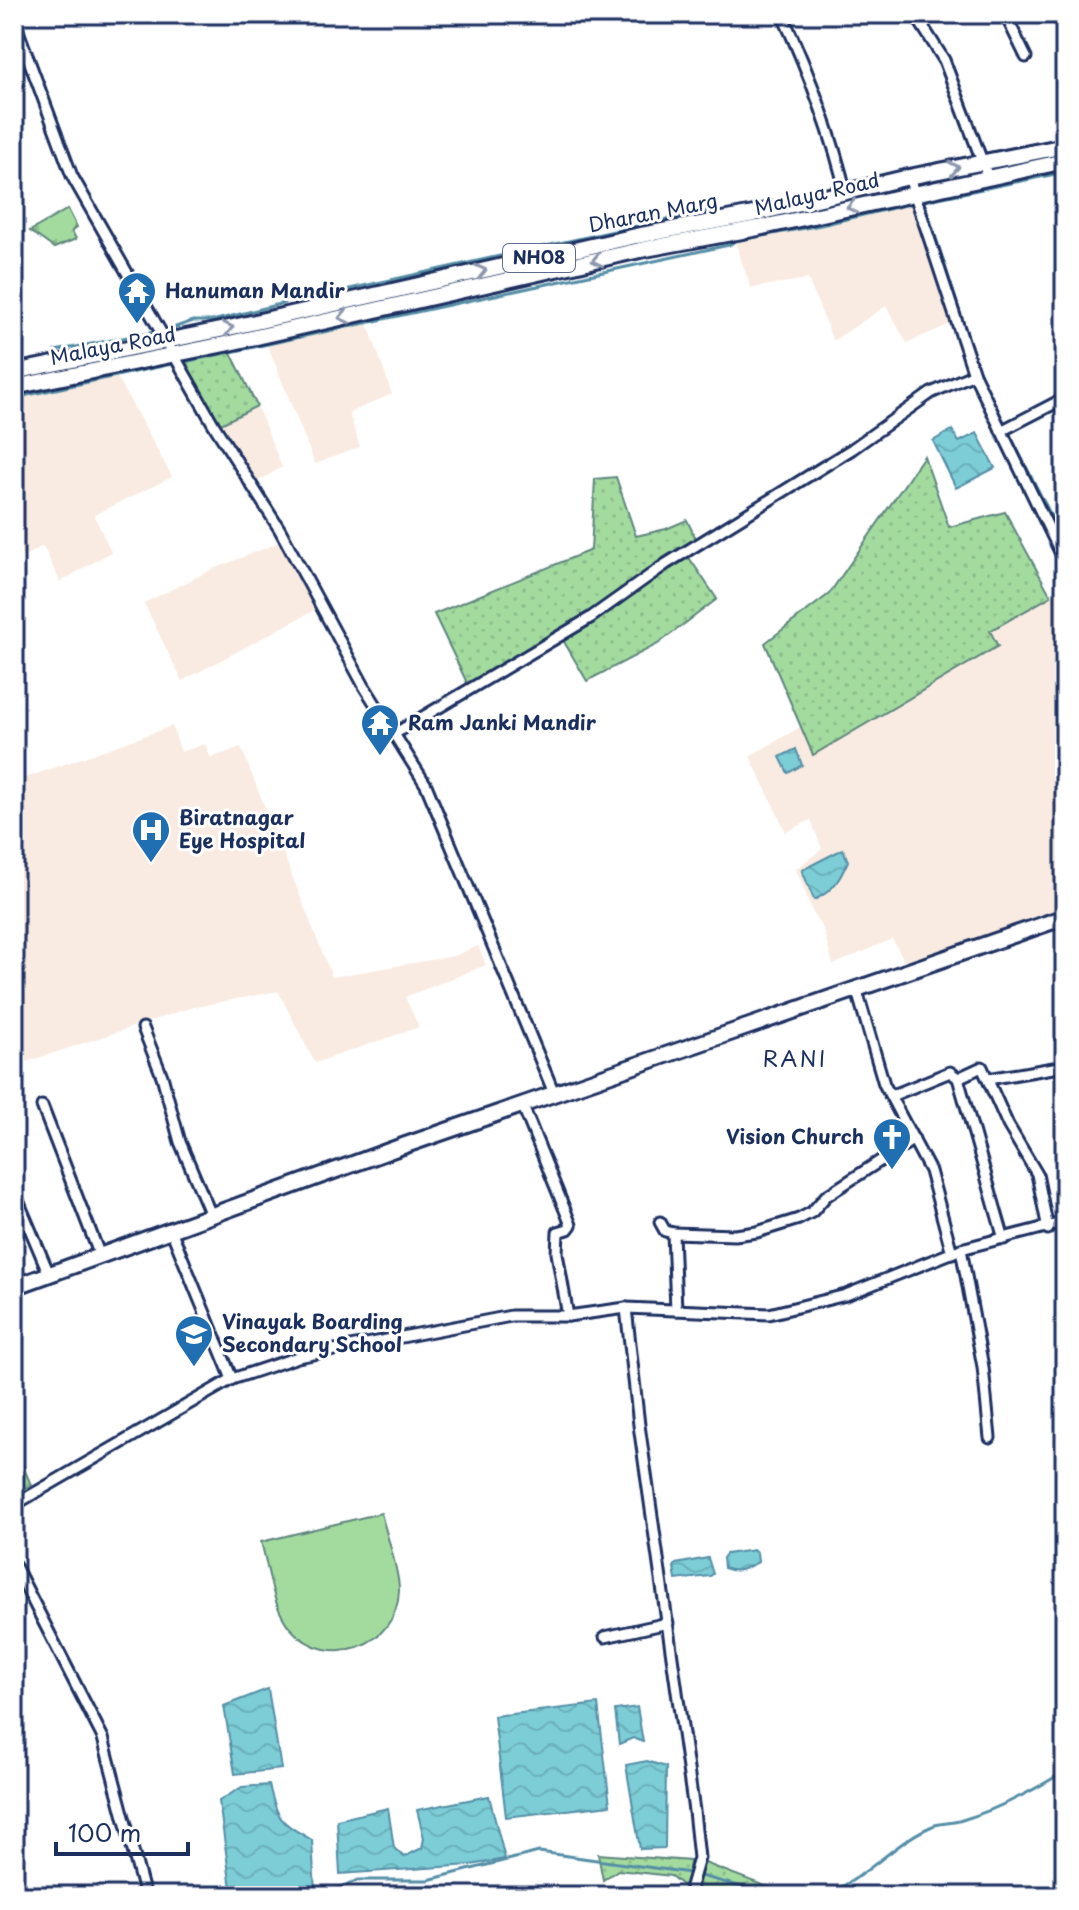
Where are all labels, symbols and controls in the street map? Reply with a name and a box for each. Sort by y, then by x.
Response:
one-way arrow [947,161,961,178]
street label: Malaya Road [751,164,882,222]
street label: Dharan Marg [586,185,720,239]
one-way arrow [846,198,859,215]
road number: NH08 [503,244,575,272]
one-way arrow [591,251,605,268]
one-way arrow [474,263,487,280]
temple icon: Hanuman Mandir [116,270,158,325]
place label: Hanuman Mandir [165,275,345,305]
one-way arrow [337,308,351,325]
street label: Malaya Road [47,318,178,372]
one-way arrow [220,320,234,337]
temple icon: Ram Janki Mandir [359,702,401,757]
place label: Ram Janki Mandir [408,707,597,737]
place label: Biratnagar Eye Hospital [179,802,305,855]
hospital icon: Biratnagar Eye Hospital [130,809,172,864]
district label: RANI [763,1041,827,1074]
church icon: Vision Church [871,1116,913,1171]
place label: Vision Church [726,1121,864,1151]
place label: Vinayak Boarding Secondary School [222,1306,403,1359]
school or university icon: Vinayak Boarding Secondary School [173,1313,215,1368]
scale bar [56,1806,188,1856]
text: 100 m [68,1814,141,1850]

